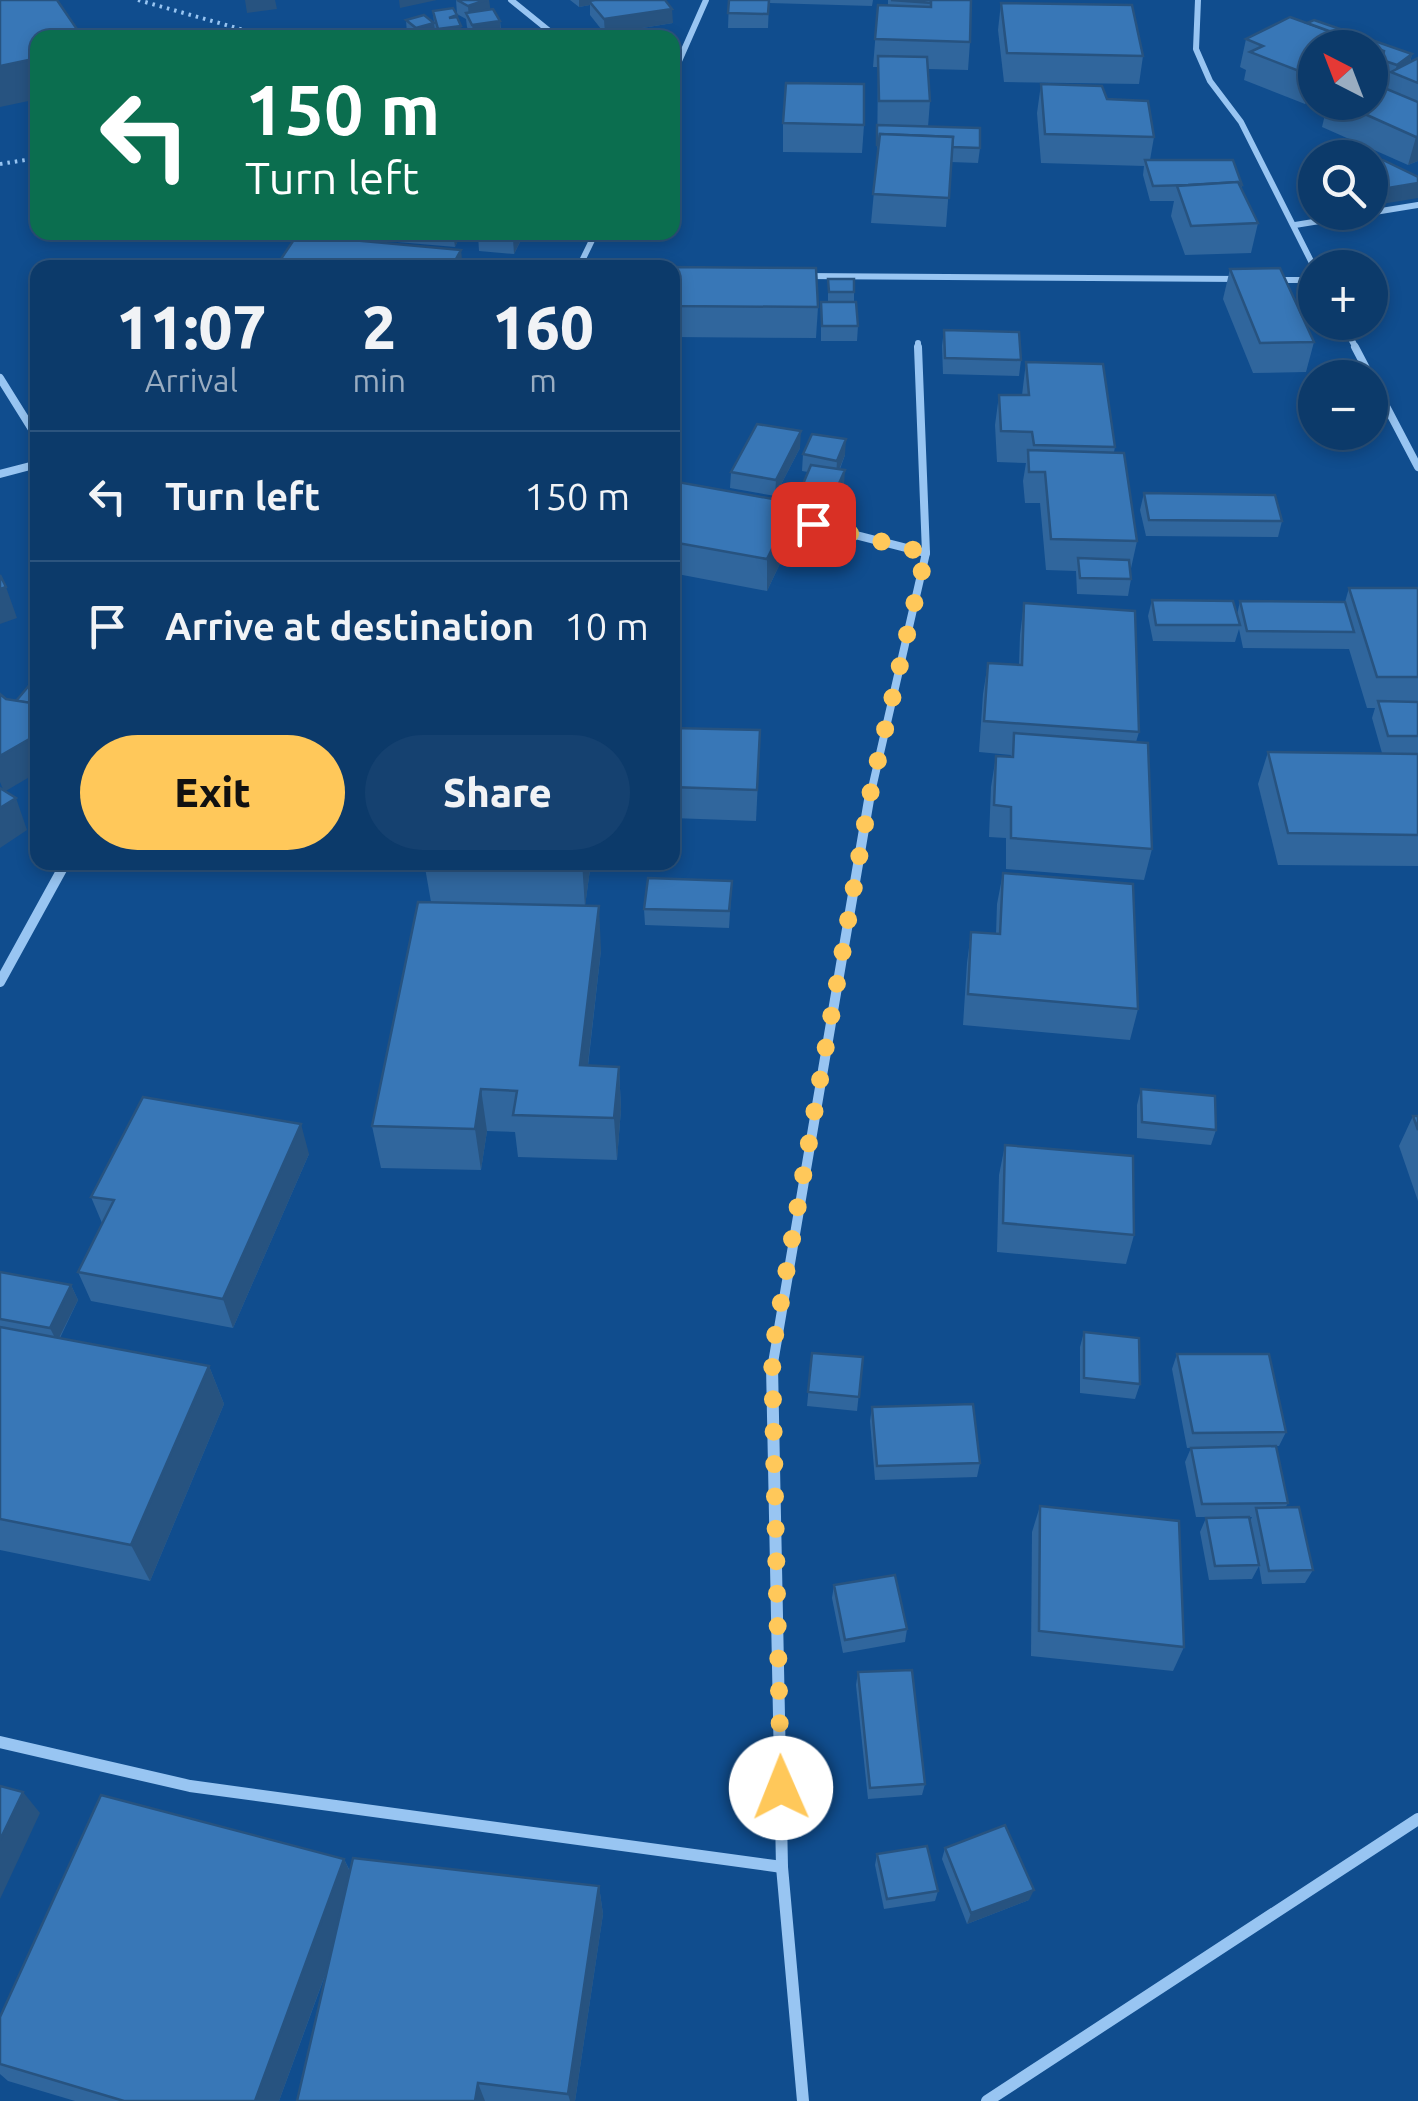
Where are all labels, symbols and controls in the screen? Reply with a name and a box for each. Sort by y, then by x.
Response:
north arrow [1298,30,1388,120]
map controls [1298,30,1388,450]
icon: left [80,70,210,200]
text: 150 m [245,70,440,148]
button: search [1298,140,1388,230]
text: Turn left [245,152,419,203]
button: + [1298,250,1388,340]
text: 11:07 [116,293,266,360]
text: 2 [362,293,396,360]
text: 160 [492,293,594,360]
button: − [1298,360,1388,450]
text: Arrival [145,362,238,398]
text: min [352,362,406,398]
text: m [529,362,557,398]
icon: left [80,469,135,524]
text: Turn left [165,475,320,517]
text: 150 m [524,475,630,517]
pin [771,482,856,567]
icon: arrive [786,497,841,552]
icon: arrive [80,599,135,654]
text: Arrive at destination [165,605,534,647]
text: 10 m [564,605,649,647]
button: Exit [80,735,345,850]
button: Share [365,735,630,850]
position arrow [729,1736,833,1840]

